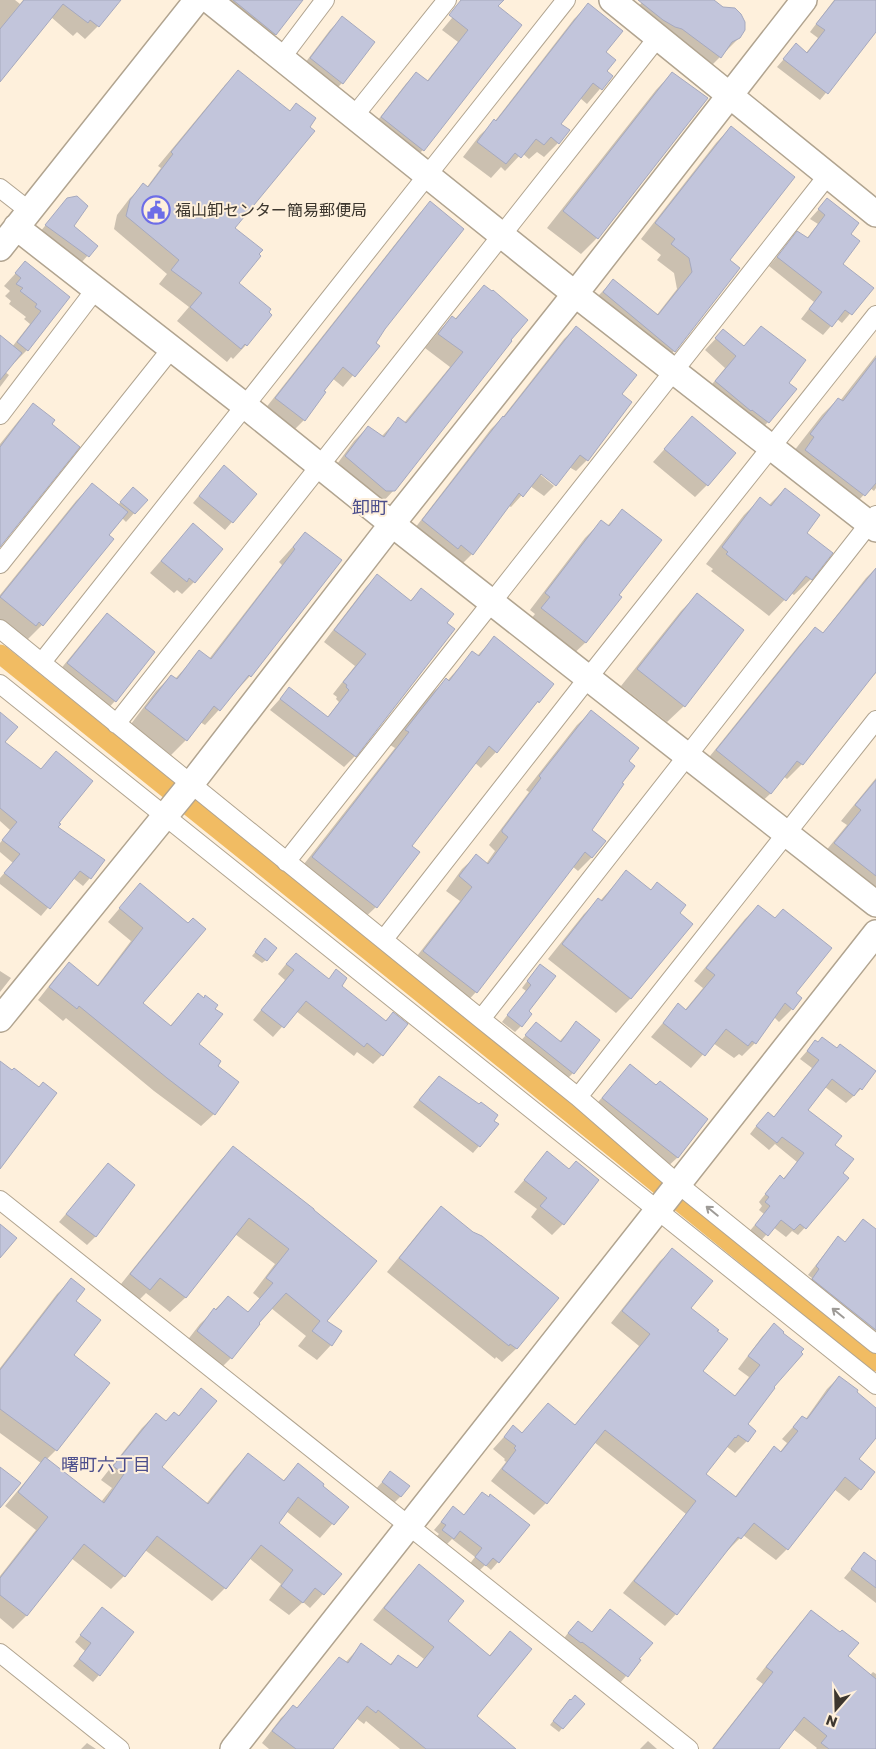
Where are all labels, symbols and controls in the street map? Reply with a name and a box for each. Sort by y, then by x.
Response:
public building icon: 福山卸センター簡易郵便局 [141,195,171,225]
place label: 福山卸センター簡易郵便局 [175,199,367,222]
district label: 卸町 [352,495,388,520]
one-way arrow [706,1206,719,1217]
one-way arrow [832,1308,845,1319]
district label: 曙町六丁目 [61,1452,151,1477]
north arrow [811,1684,861,1734]
text: N [823,1710,840,1732]

